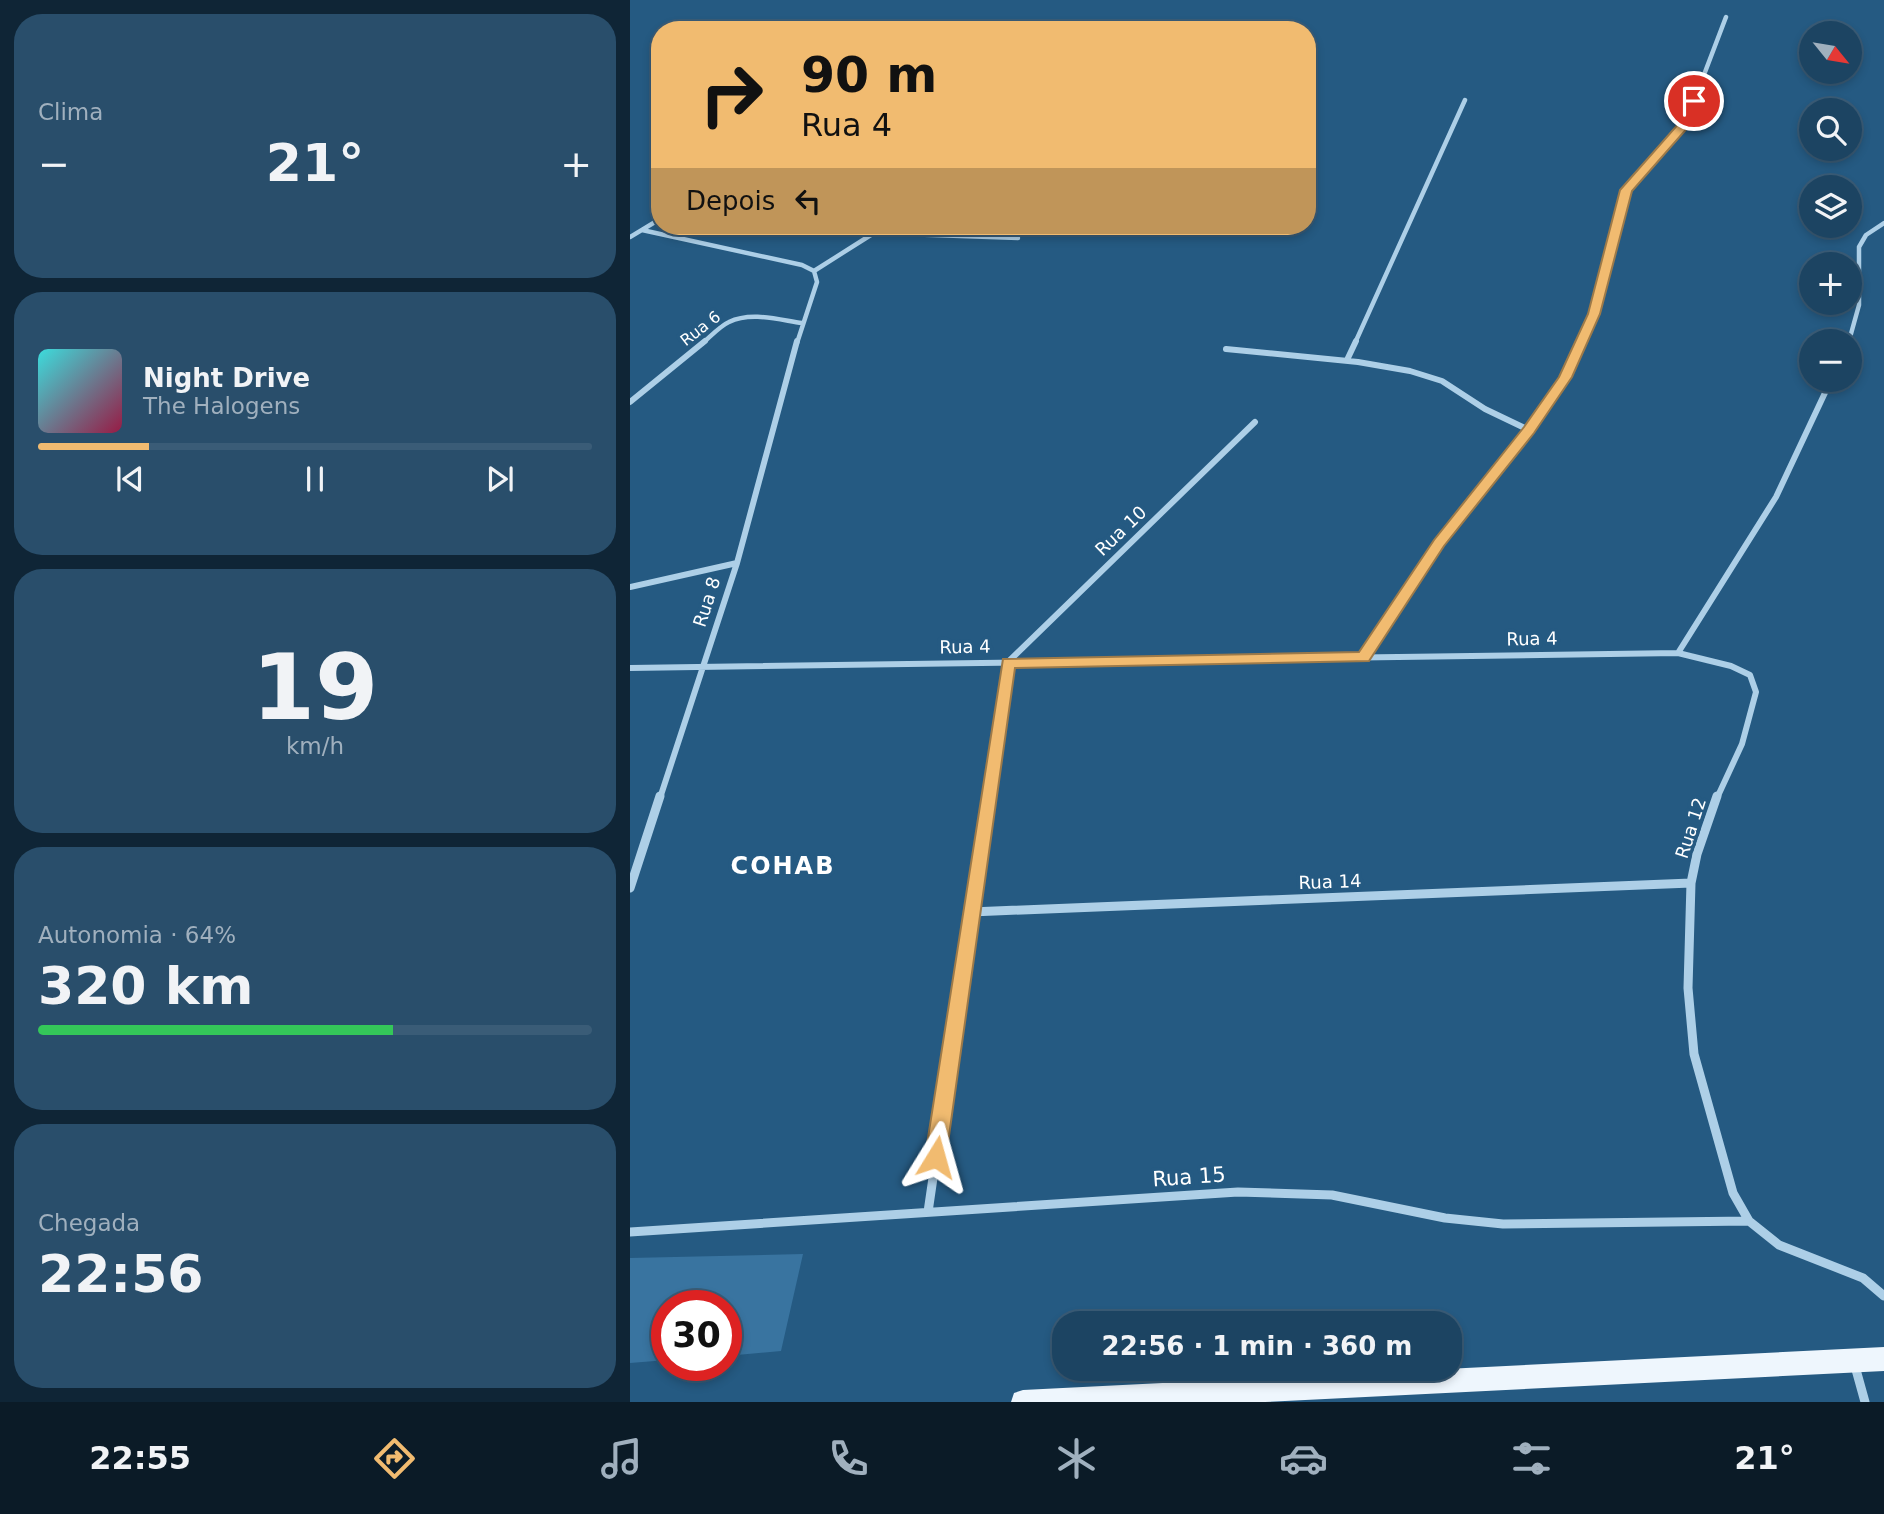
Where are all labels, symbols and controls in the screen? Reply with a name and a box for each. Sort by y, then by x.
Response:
north arrow [1799,21,1862,84]
map controls [1799,21,1862,392]
text: 90 m [801,47,937,104]
icon: right [686,49,777,140]
pin [1664,71,1724,131]
icon: arrive [1675,82,1713,120]
button: search [1799,98,1862,161]
text: Clima [38,99,103,125]
text: Rua 4 [801,106,892,144]
text: 21° [266,133,364,193]
text: − [38,142,70,186]
text: + [560,142,592,186]
button: layers [1799,175,1862,238]
icon: left [789,182,827,220]
text: Depois [686,186,775,216]
button: + [1799,252,1862,315]
street label: Rua 6 [676,307,724,350]
button: − [1799,329,1862,392]
text: Night Drive [143,363,310,393]
text: The Halogens [143,393,300,419]
icon: previous [111,460,149,498]
icon: pause [296,460,334,498]
icon: next [481,460,519,498]
street label: Rua 10 [1091,501,1151,560]
street label: Rua 8 [689,574,724,629]
street label: Rua 4 [1506,628,1558,649]
text: 19 [252,635,378,740]
street label: Rua 4 [939,636,991,657]
text: km/h [286,733,344,759]
street label: Rua 12 [1671,795,1710,861]
district label: COHAB [731,852,835,880]
street label: Rua 14 [1298,870,1362,893]
text: Autonomia · 64% [38,922,236,948]
text: 320 km [38,956,253,1016]
position arrow [899,1120,973,1194]
street label: Rua 15 [1152,1162,1226,1192]
text: Chegada [38,1210,140,1236]
text: 22:56 [38,1244,204,1304]
speed limit sign: 30 [651,1290,742,1381]
text: 22:56 · 1 min · 360 m [1102,1331,1412,1361]
icon: directions [370,1434,419,1483]
icon: music [597,1434,646,1483]
icon: phone [824,1434,873,1483]
icon: climate [1052,1434,1101,1483]
icon: car [1279,1434,1328,1483]
icon: filters [1507,1434,1556,1483]
text: 22:55 [89,1439,191,1477]
text: 21° [1734,1439,1795,1477]

